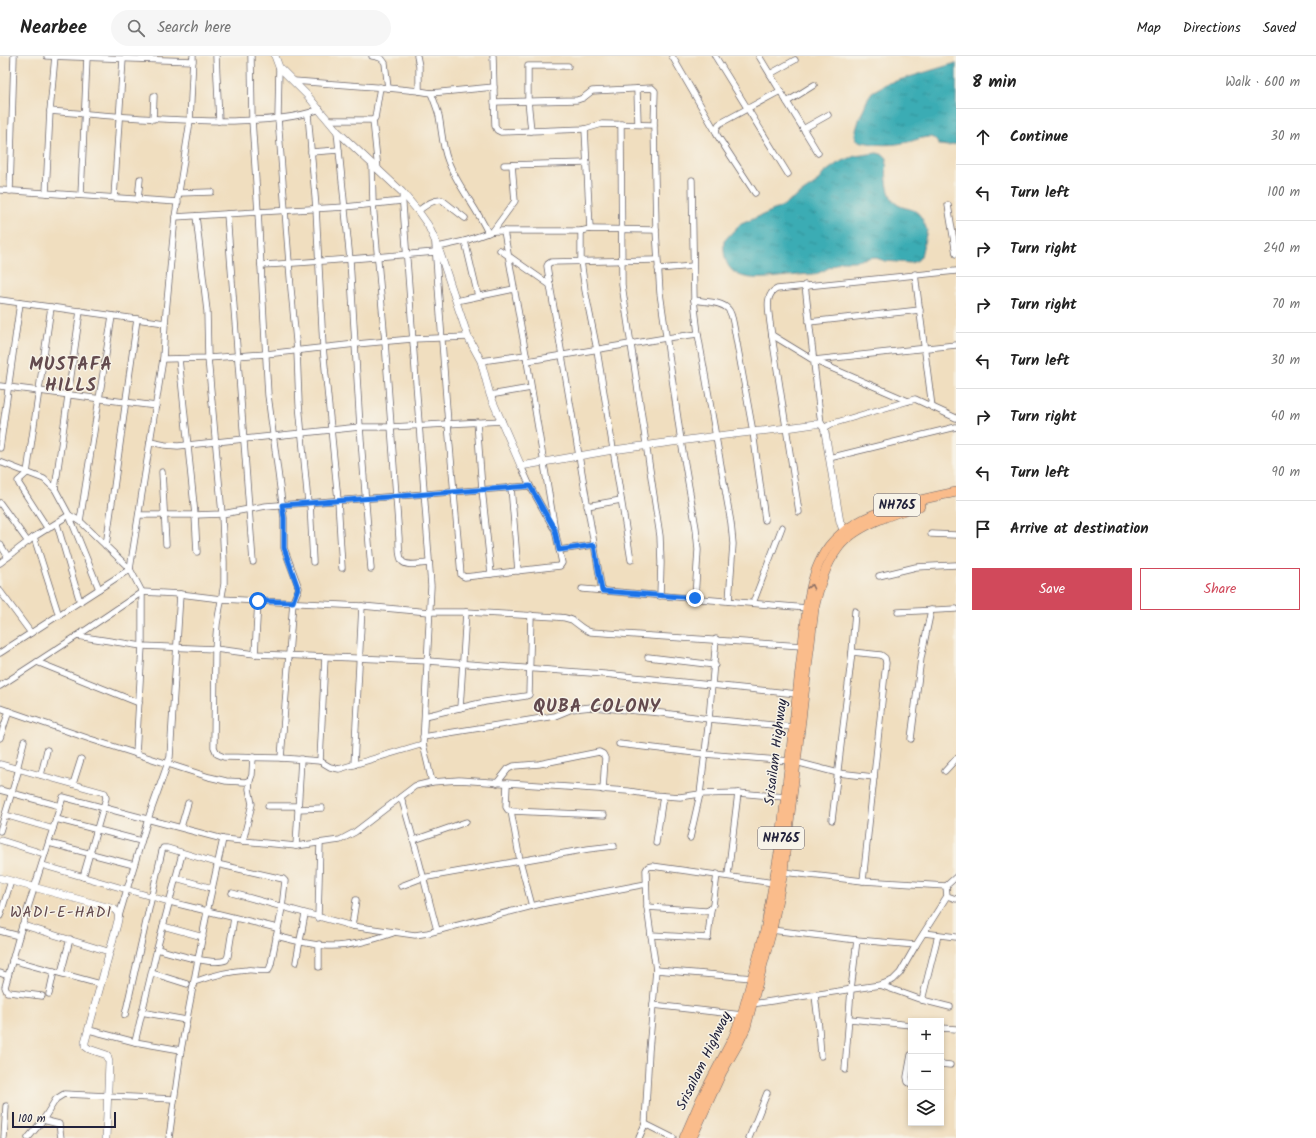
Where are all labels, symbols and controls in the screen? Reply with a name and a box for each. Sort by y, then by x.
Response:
search box [111,10,391,46]
text: Nearbee [20,13,87,43]
text: Search here [157,16,231,40]
icon: search [125,17,147,39]
text: Map [1136,17,1161,39]
text: Directions [1183,17,1241,39]
text: Saved [1263,17,1296,39]
text: 8 min [972,69,1016,96]
text: Walk · 600 m [1225,72,1300,93]
text: Continue [1010,125,1068,149]
icon: ahead [972,126,994,148]
text: 30 m [1271,126,1300,147]
text: Turn left [1010,181,1070,205]
icon: left [972,182,994,204]
text: 100 m [1267,182,1300,203]
text: Turn right [1010,237,1077,261]
icon: right [972,238,994,260]
text: 240 m [1263,238,1300,259]
text: Turn right [1010,293,1077,317]
icon: right [972,294,994,316]
text: 70 m [1272,294,1300,315]
text: Turn left [1010,349,1070,373]
icon: left [972,350,994,372]
text: 30 m [1271,350,1300,371]
district label: MUSTAFA HILLS [29,351,113,401]
text: Turn right [1010,405,1077,429]
icon: right [972,406,994,428]
text: 40 m [1271,406,1300,427]
text: Turn left [1010,461,1070,485]
icon: left [972,462,994,484]
text: 90 m [1272,462,1300,483]
road number: NH765 [874,494,920,516]
text: Arrive at destination [1010,517,1149,541]
icon: arrive [972,518,994,540]
button: Save [972,568,1132,610]
button: Share [1140,568,1300,610]
one-way arrow [807,583,815,590]
route end [686,589,704,607]
route start [249,592,267,610]
district label: QUBA COLONY [533,693,661,722]
street label: Srisailam Highway [759,697,794,807]
road number: NH765 [758,827,804,849]
district label: WADI-E-HADI [10,901,112,925]
street label: Srisailam Highway [671,1008,738,1114]
map controls [908,1018,944,1126]
button: + [908,1018,944,1054]
button: − [908,1054,944,1090]
button: layers [908,1090,944,1126]
scale bar [12,1110,116,1129]
text: 100 m [18,1110,46,1128]

